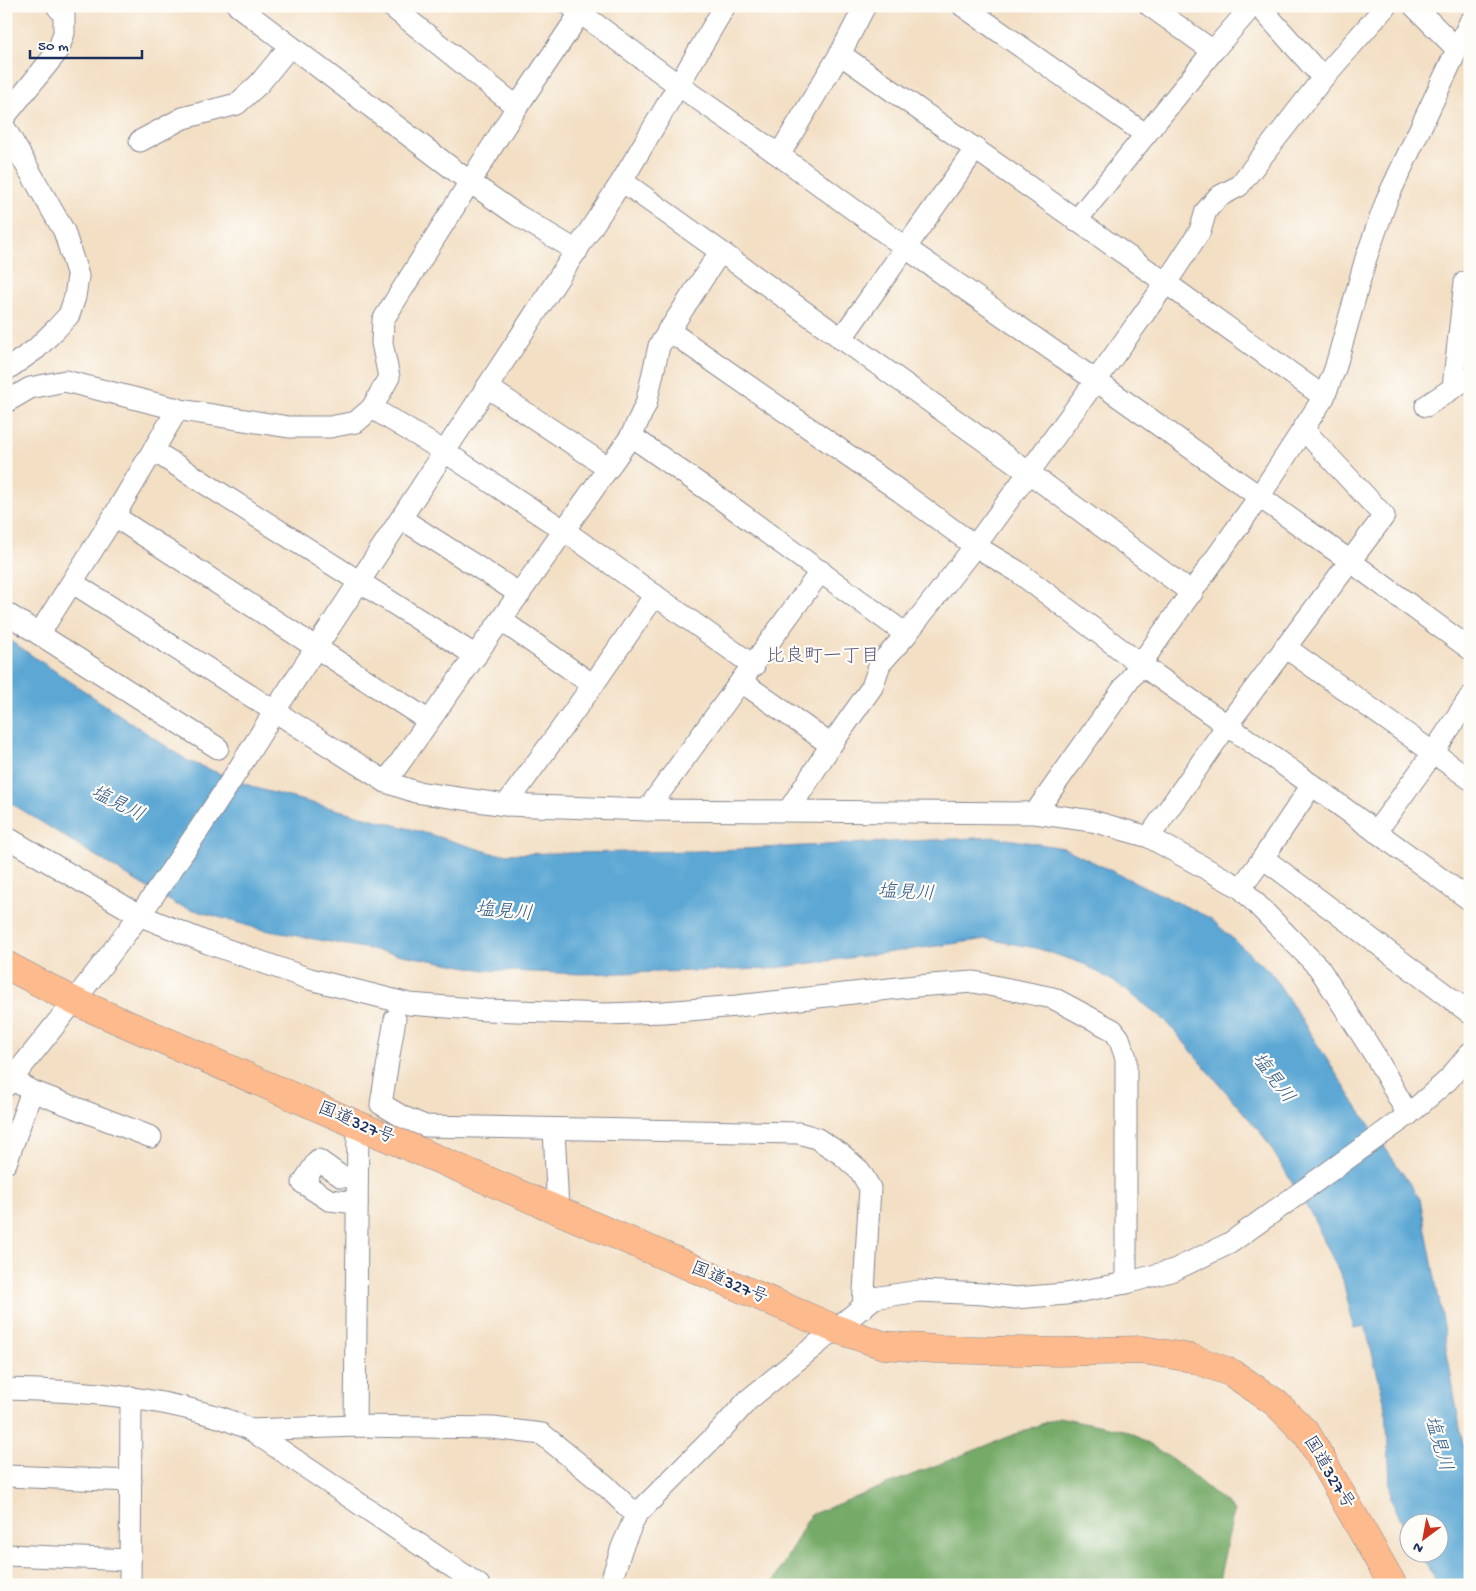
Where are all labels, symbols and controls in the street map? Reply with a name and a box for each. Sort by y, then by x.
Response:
scale bar [30,28,142,60]
text: 50 m [38,38,69,56]
district label: 比良町一丁目 [766,645,880,669]
water label: 塩見川 [86,781,148,828]
water label: 塩見川 [877,880,935,907]
water label: 塩見川 [475,898,533,927]
water label: 塩見川 [1246,1049,1299,1109]
street label: 国道327号 [314,1097,398,1150]
street label: 国道327号 [687,1257,771,1310]
water label: 塩見川 [1418,1413,1457,1475]
street label: 国道327号 [1298,1432,1359,1513]
north arrow [1398,1514,1448,1564]
text: N [1410,1537,1427,1557]

